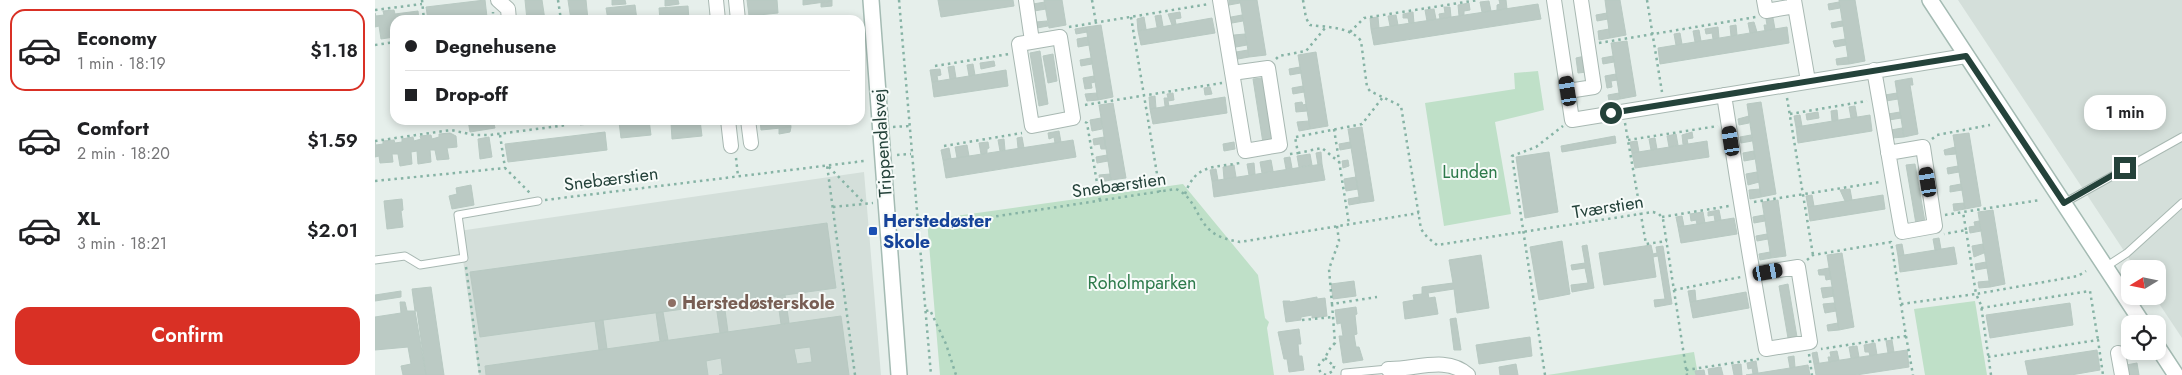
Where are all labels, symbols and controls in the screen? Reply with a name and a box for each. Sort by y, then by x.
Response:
text: Economy [77,25,157,52]
icon: car [17,28,62,73]
text: Degnehusene [435,33,556,60]
text: $1.18 [310,37,358,64]
text: 1 min · 18:19 [77,52,166,75]
car [1558,75,1577,107]
text: Drop-off [435,81,508,108]
street label: Trippendalsvej [865,88,899,198]
callout: 1 min [2084,96,2166,130]
text: 1 min [2106,101,2144,124]
route start [1600,102,1622,124]
text: Comfort [77,115,149,142]
icon: car [17,118,62,163]
car [1721,125,1740,157]
text: $1.59 [307,127,358,154]
text: 2 min · 18:20 [77,142,170,165]
route end [2114,157,2136,179]
park label: Lunden [1442,159,1498,185]
street label: Snebærstien [562,160,660,198]
street label: Snebærstien [1070,166,1168,204]
car [1918,166,1937,198]
street label: Tværstien [1571,189,1645,225]
text: XL [77,205,100,232]
icon: car [17,208,62,253]
place label: Herstedøster Skole [883,208,992,255]
text: $2.01 [307,217,358,244]
marker: Herstedøster Skole [867,225,879,237]
text: 3 min · 18:21 [77,232,167,255]
north arrow [2121,260,2166,305]
map controls [2121,260,2166,360]
car [1751,262,1784,282]
park label: Roholmparken [1088,270,1196,296]
place label: Herstedøsterskole [682,290,835,316]
marker: Herstedøsterskole [666,297,678,309]
button: Confirm [15,307,360,365]
button: locate [2121,315,2166,360]

